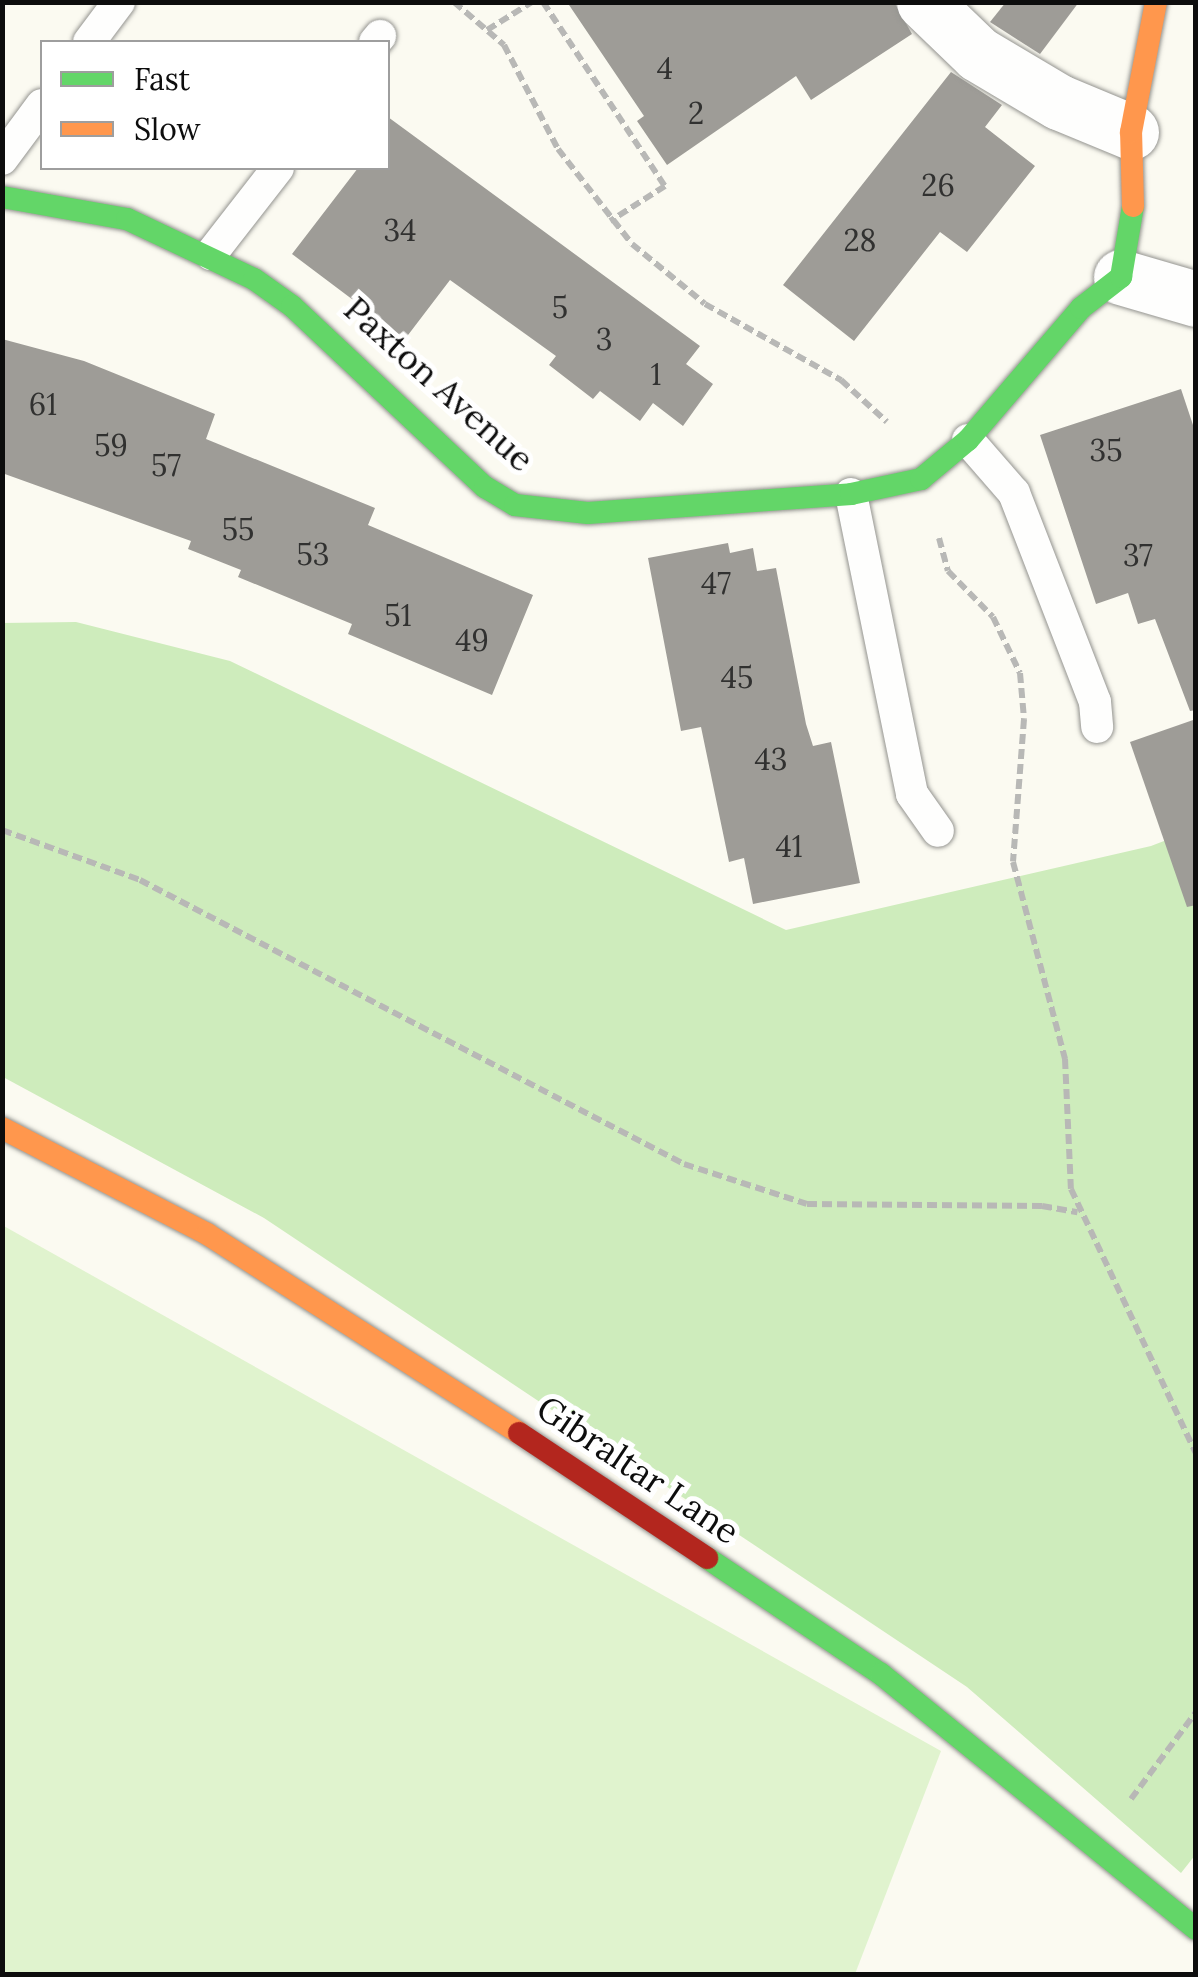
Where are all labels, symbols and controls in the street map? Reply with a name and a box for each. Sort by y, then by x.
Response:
legend [40,40,390,170]
house number: 4 [657,50,673,86]
text: Fast [134,60,190,98]
house number: 2 [688,95,704,131]
text: Slow [134,110,200,148]
house number: 26 [921,167,955,203]
house number: 34 [384,212,416,248]
house number: 28 [844,222,876,258]
street label: Paxton Avenue [335,288,543,480]
house number: 5 [552,289,568,325]
house number: 3 [596,321,612,357]
house number: 1 [651,356,661,392]
house number: 61 [29,386,57,422]
house number: 59 [94,427,128,463]
house number: 35 [1089,432,1123,468]
house number: 57 [151,447,181,483]
house number: 55 [222,511,254,547]
house number: 53 [296,536,330,572]
house number: 37 [1123,537,1153,573]
house number: 47 [701,565,731,601]
house number: 51 [384,597,412,633]
house number: 49 [455,622,489,658]
house number: 45 [721,659,753,695]
house number: 43 [755,741,787,777]
house number: 41 [775,828,803,864]
street label: Gibraltar Lane [529,1387,747,1553]

